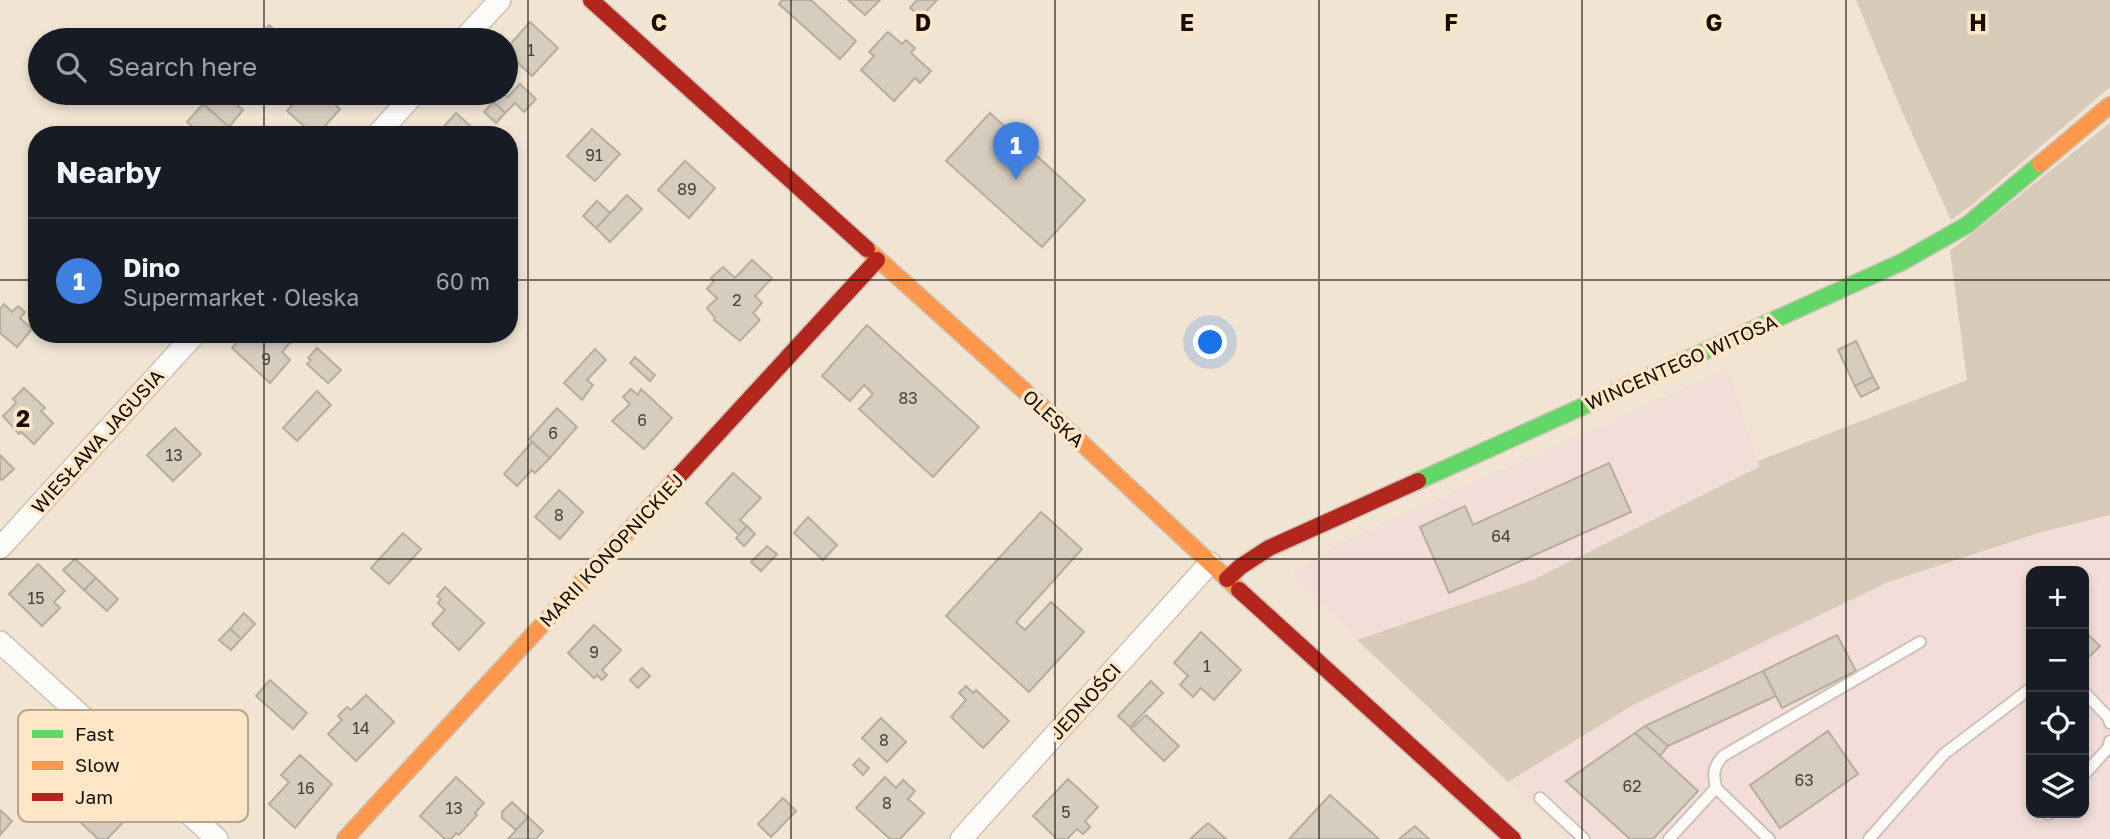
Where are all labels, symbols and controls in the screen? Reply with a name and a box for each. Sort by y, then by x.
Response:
text: C [651,8,667,36]
text: D [915,8,931,36]
text: E [1180,8,1194,36]
text: F [1444,8,1458,36]
text: G [1706,8,1722,36]
text: H [1969,8,1987,36]
search box [28,28,518,105]
house number: 1 [527,40,535,60]
icon: search [52,48,90,86]
text: Search here [108,51,257,82]
pin: 1 [993,122,1039,180]
house number: 91 [585,145,603,165]
text: Nearby [56,154,161,190]
house number: 89 [677,179,697,199]
text: Dino [123,252,180,283]
text: 1 [73,267,85,295]
text: 60 m [436,267,490,295]
text: Supermarket · Oleska [123,283,359,311]
house number: 2 [732,290,742,310]
street label: WINCENTEGO WITOSA [1582,309,1781,415]
your location [1193,325,1227,359]
house number: 9 [261,349,271,369]
street label: WIESŁAWA JAGUSIA [26,364,168,518]
street label: OLESKA [1018,384,1090,452]
house number: 83 [898,388,918,408]
text: 2 [16,404,30,432]
house number: 6 [637,410,647,430]
house number: 6 [548,423,558,443]
house number: 13 [165,445,183,465]
street label: MARII KONOPNICKIEJ [534,469,688,631]
house number: 8 [554,505,564,525]
house number: 64 [1491,526,1511,546]
map controls [2026,566,2089,818]
button: + [2026,566,2089,629]
house number: 15 [27,588,45,608]
button: − [2026,629,2089,692]
house number: 9 [589,642,599,662]
house number: 1 [1203,656,1211,676]
street label: JEDNOŚCI [1045,658,1125,744]
button: locate [2026,692,2089,755]
legend [18,710,248,822]
house number: 14 [352,718,370,738]
text: Fast [75,722,114,745]
house number: 8 [879,730,889,750]
text: Slow [75,753,120,776]
button: layers [2026,755,2089,818]
house number: 63 [1794,770,1814,790]
house number: 62 [1623,776,1641,796]
house number: 16 [297,778,315,798]
text: Jam [75,785,113,808]
house number: 8 [882,793,892,813]
house number: 13 [445,798,463,818]
house number: 5 [1061,802,1071,822]

